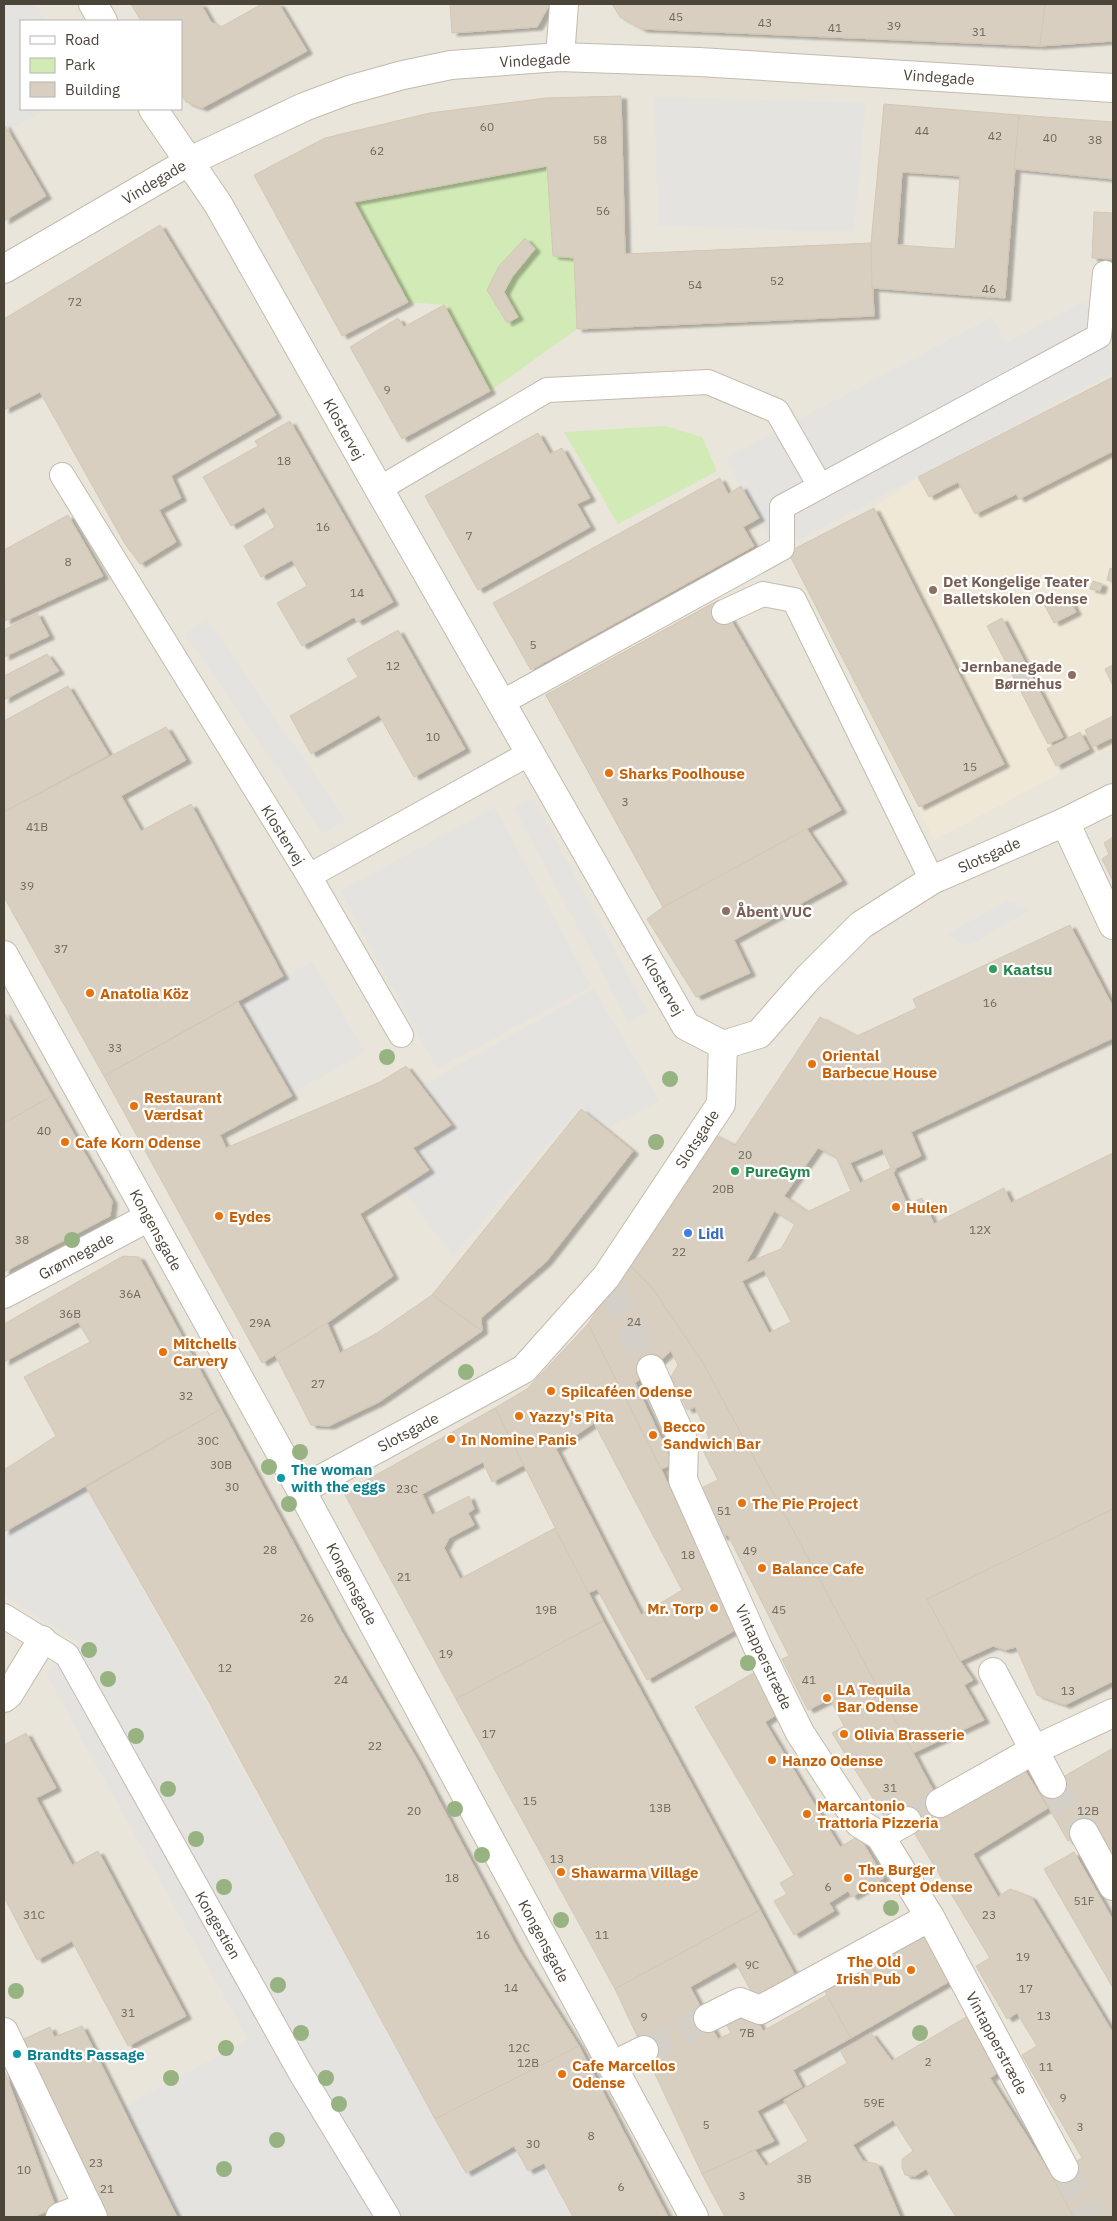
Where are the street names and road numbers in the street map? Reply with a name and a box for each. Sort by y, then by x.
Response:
street label: Vindegade [499,49,571,71]
street label: Vindegade [903,65,975,89]
street label: Vindegade [119,156,189,208]
street label: Klostervej [319,395,369,463]
street label: Klostervej [257,801,309,869]
street label: Slotsgade [955,833,1023,877]
street label: Klostervej [638,951,688,1019]
street label: Slotsgade [671,1106,723,1172]
street label: Kongensgade [126,1186,186,1274]
street label: Grønnegade [35,1228,117,1284]
street label: Slotsgade [374,1408,442,1456]
street label: Kongensgade [322,1540,382,1628]
street label: Vintapperstræde [731,1601,797,1713]
street label: Kongestien [191,1888,245,1962]
street label: Kongensgade [514,1897,574,1985]
street label: Vintapperstræde [962,1988,1032,2098]

